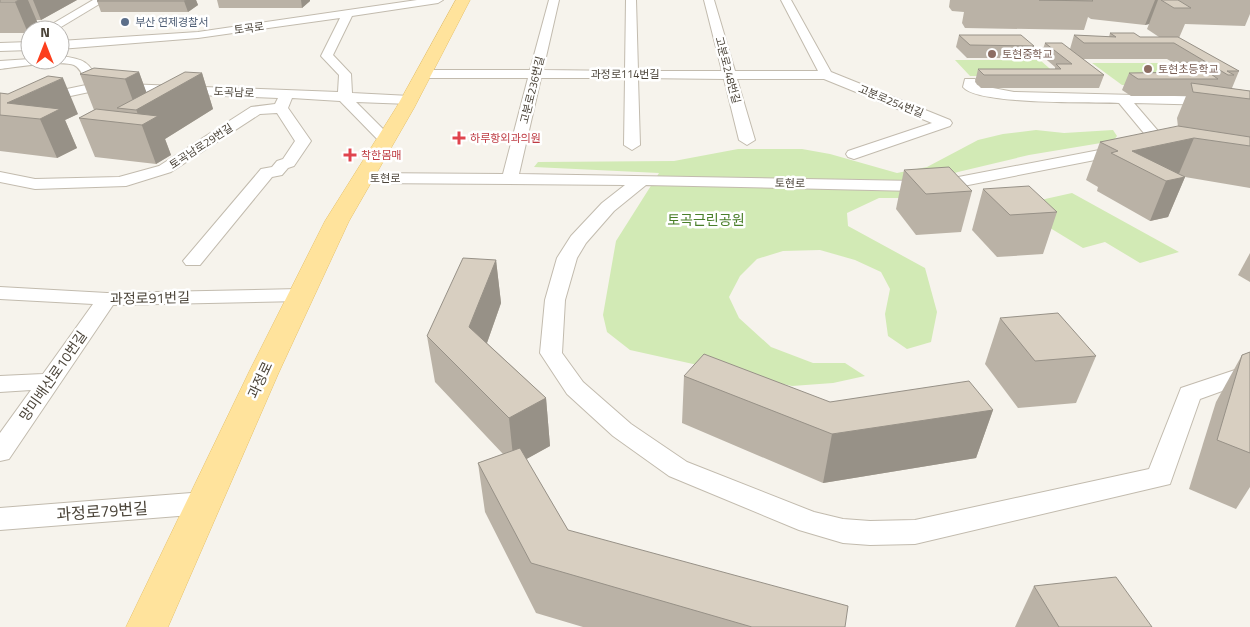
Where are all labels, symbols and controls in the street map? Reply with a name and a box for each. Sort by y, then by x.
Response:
place label: 부산 연제경찰서 [135,14,208,30]
marker: 부산 연제경찰서 [119,16,131,28]
street label: 토곡로 [233,18,265,38]
north arrow [20,20,70,70]
text: N [40,21,50,42]
street label: 고분로248번길 [711,35,745,105]
place label: 토현중학교 [1002,46,1053,62]
marker: 토현중학교 [986,48,998,60]
street label: 고분로236번길 [516,55,548,125]
place label: 토현초등학교 [1158,61,1219,77]
marker: 토현초등학교 [1142,63,1154,75]
street label: 과정로114번길 [590,66,660,82]
street label: 고분로254번길 [856,81,926,121]
street label: 도곡남로 [213,83,255,101]
street label: 토곡남로29번길 [166,119,236,173]
place label: 하루항외과의원 [470,130,541,146]
marker: 하루항외과의원 [452,131,466,145]
place label: 착한몸매 [361,147,401,163]
marker: 착한몸매 [343,148,357,162]
street label: 토현로 [370,170,400,186]
street label: 토현로 [775,175,805,191]
park label: 토곡근린공원 [667,209,745,230]
street label: 과정로91번길 [110,286,190,309]
street label: 망미배산로10번길 [14,326,92,425]
street label: 과정로 [242,358,277,402]
street label: 과정로79번길 [56,496,148,526]

